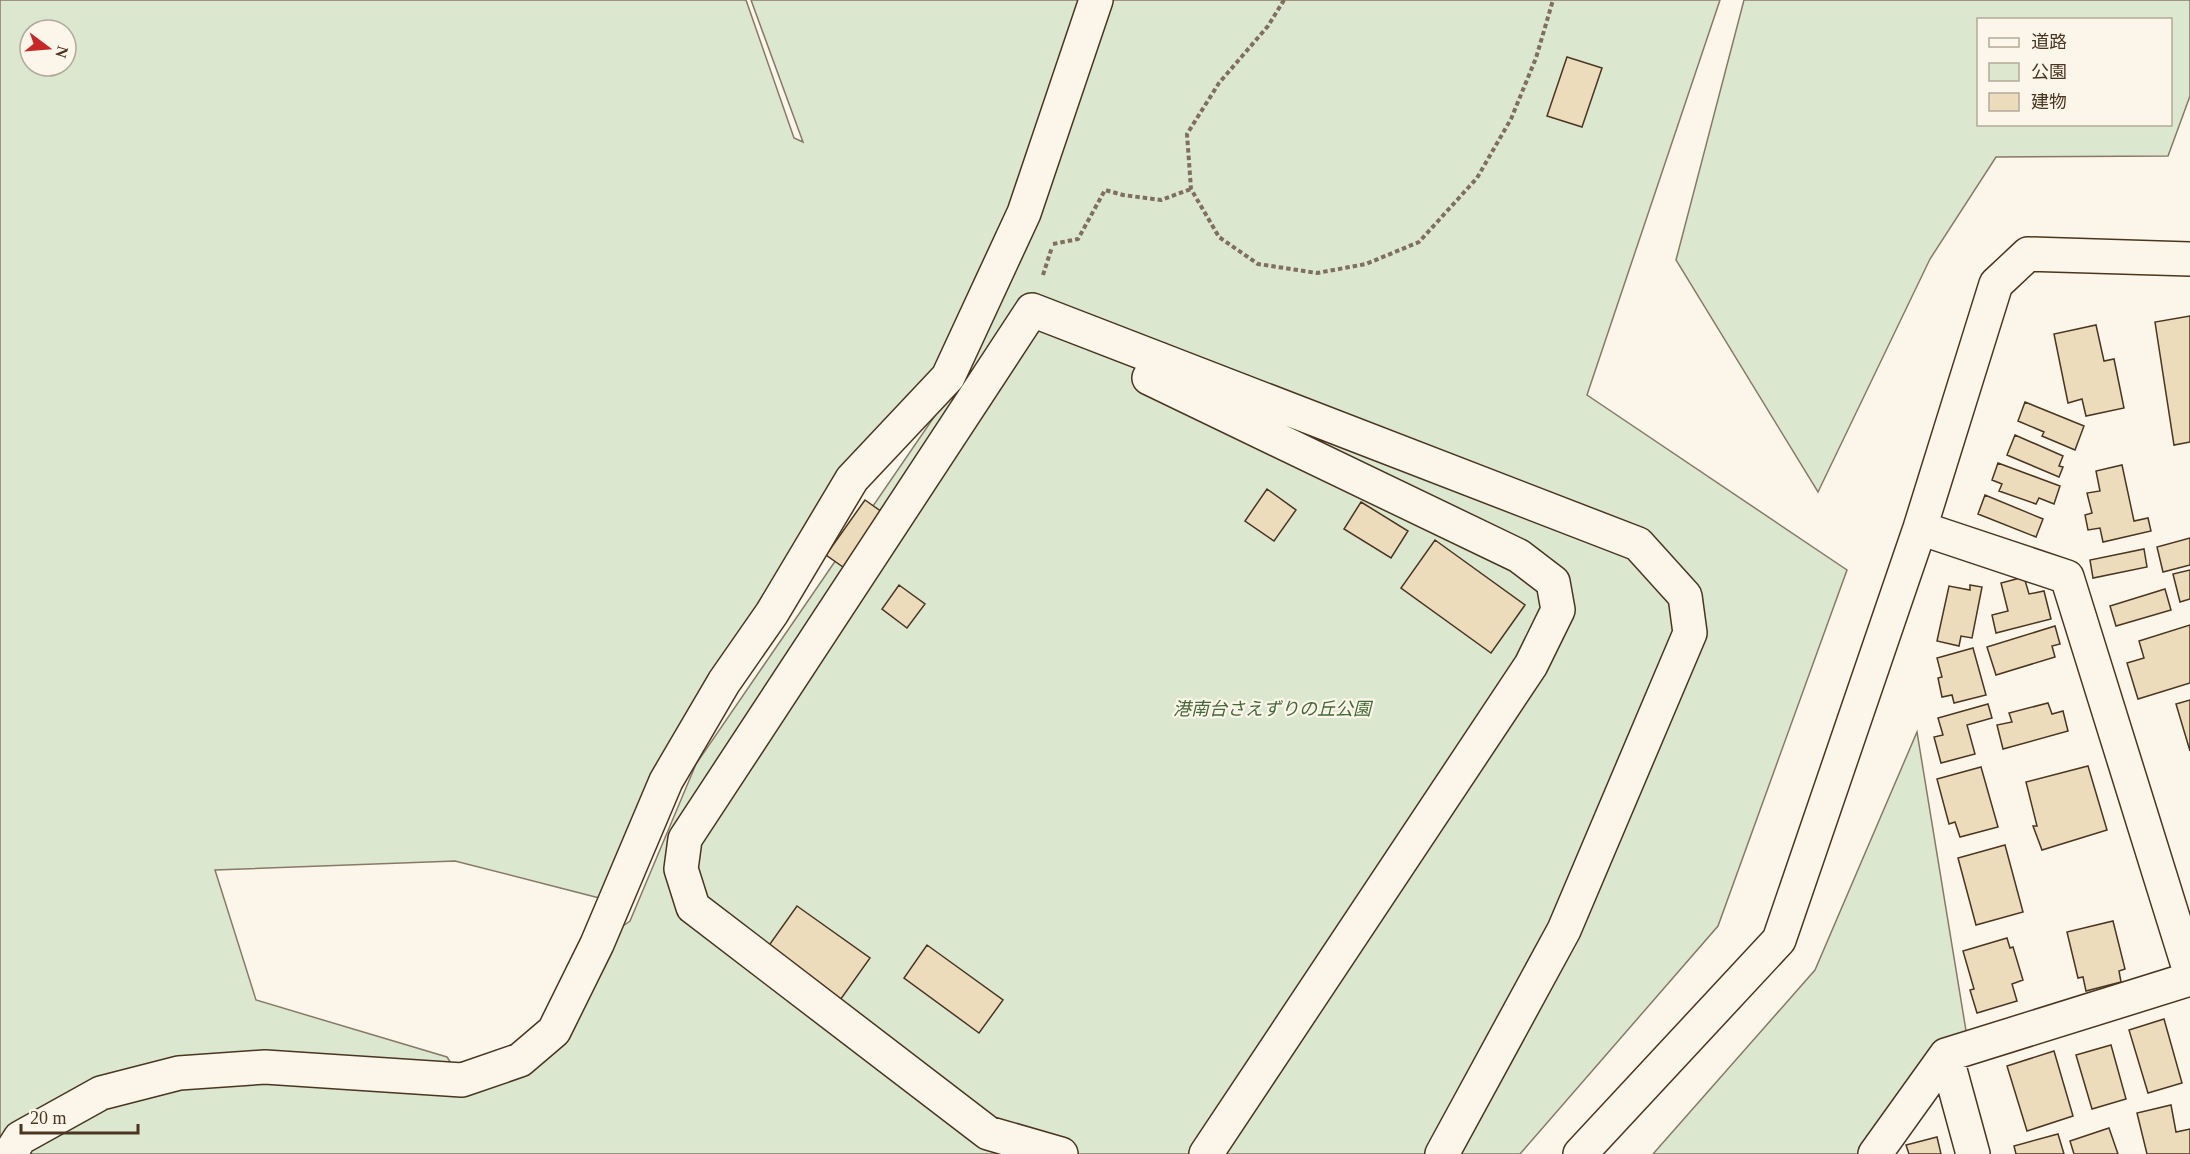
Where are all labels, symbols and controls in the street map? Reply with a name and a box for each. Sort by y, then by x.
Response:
north arrow [18,18,78,78]
legend [1977,18,2172,126]
text: 道路 [2031,32,2067,52]
text: N [52,44,72,60]
text: 公園 [2031,62,2067,82]
text: 建物 [2031,92,2067,112]
park label: 港南台さえずりの丘公園 [1173,699,1374,719]
scale bar [21,1097,138,1135]
text: 20 m [30,1108,67,1128]

